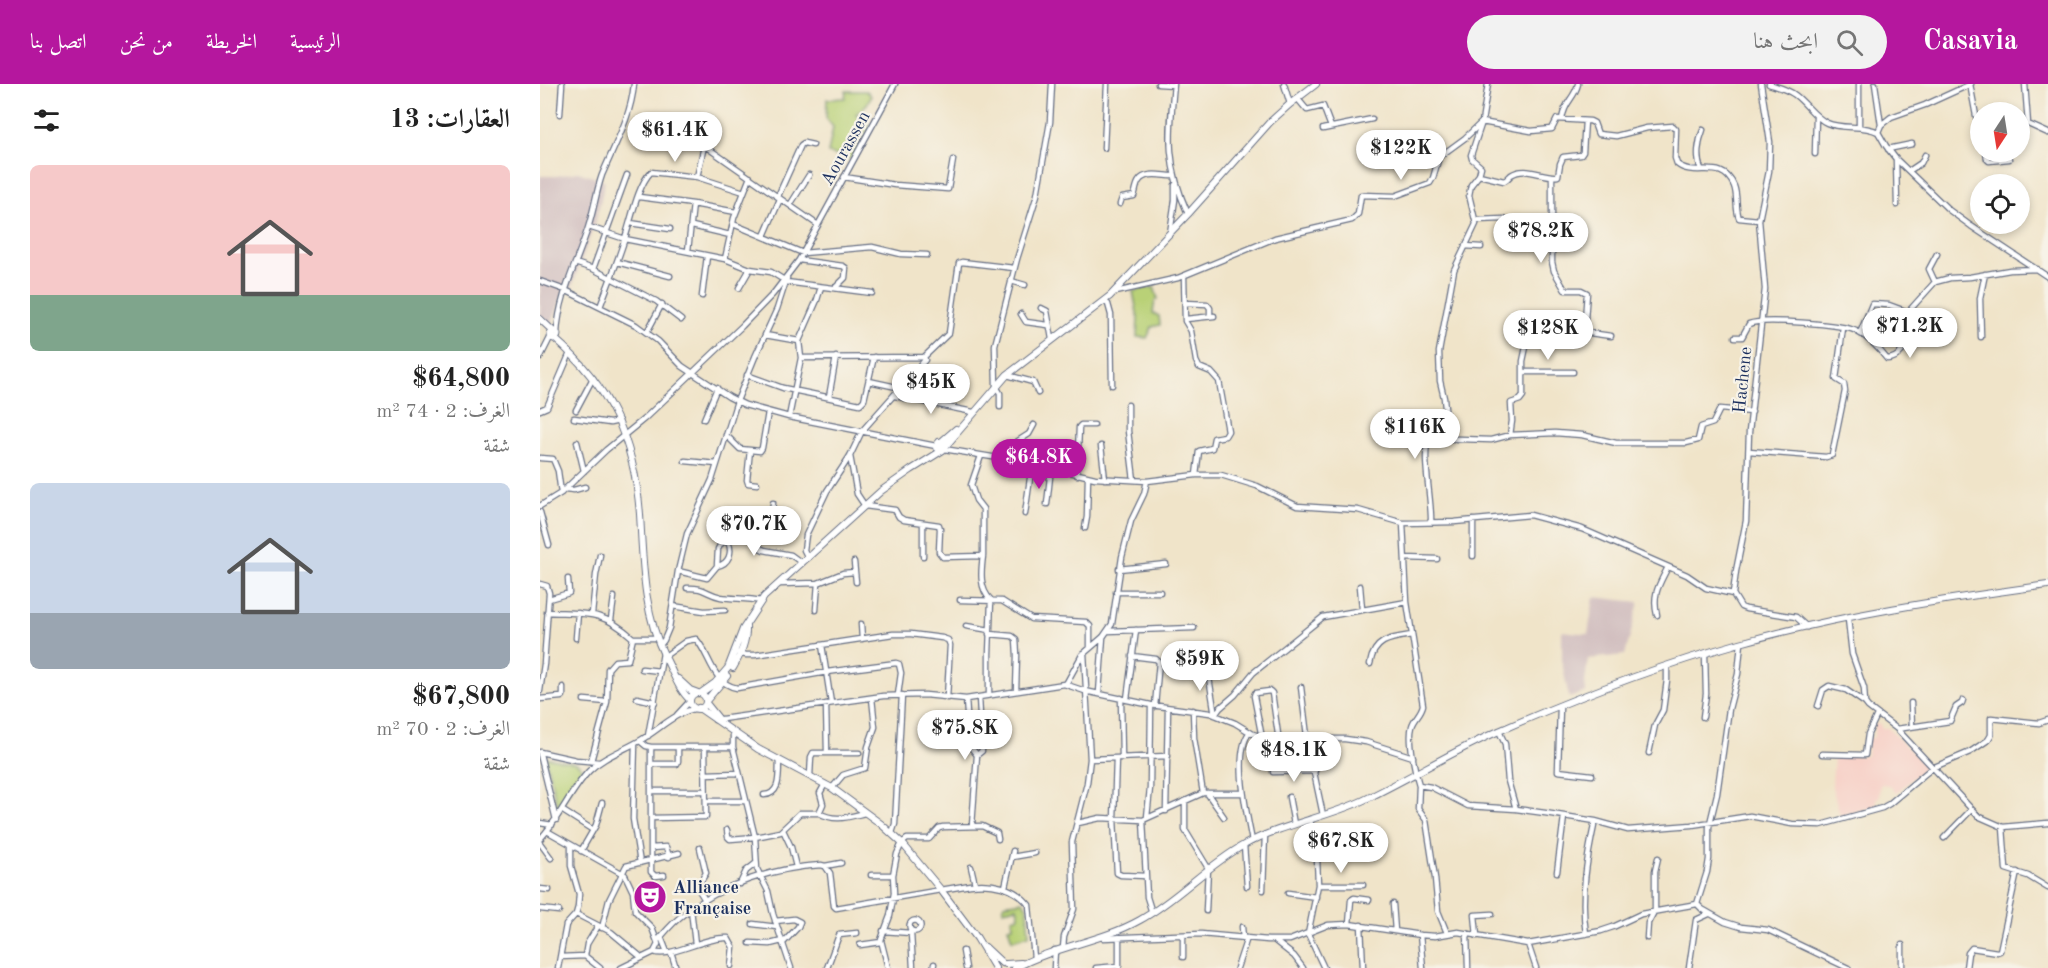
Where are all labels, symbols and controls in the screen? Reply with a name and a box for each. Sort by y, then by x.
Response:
search box [1467,15,1887,69]
icon: search [1833,26,1866,59]
text: Casavia [1923,28,2018,56]
text: ابحث هنا [1753,31,1818,53]
text: اتصل بنا [30,32,87,53]
text: من نحن [120,32,173,53]
text: الخريطة [206,32,257,53]
text: الرئيسية [290,32,341,53]
north arrow [1970,102,2030,162]
map controls [1970,102,2030,234]
icon: filters [30,104,63,137]
text: العقارات: 13 [390,107,510,133]
street label: Aourassen [818,108,874,189]
pin: $61.4K [626,112,724,163]
text: $61.4K [641,121,709,141]
pin: $122K [1359,130,1443,181]
text: $122K [1370,139,1432,159]
button: locate [1970,174,2030,234]
icon: home [216,204,324,312]
pin: $78.2K [1492,213,1590,264]
text: $78.2K [1507,222,1575,242]
pin: $71.2K [1861,308,1959,359]
pin: $128K [1506,310,1590,361]
text: $71.2K [1876,317,1944,337]
text: $128K [1517,319,1579,339]
street label: Hachene [1731,346,1755,414]
pin: $45K [895,364,967,415]
text: $64,800 [412,366,510,392]
text: $45K [906,373,956,393]
text: الغرف: 2 · 74 m² [376,402,510,422]
pin: $116K [1373,409,1457,460]
text: $116K [1384,418,1446,438]
text: شقة [484,437,510,457]
pin: $64.8K [990,439,1088,490]
text: $64.8K [1005,448,1073,468]
pin: $70.7K [705,506,803,557]
text: $70.7K [720,515,788,535]
icon: home [216,522,324,630]
pin: $59K [1164,641,1236,692]
text: $59K [1175,650,1225,670]
text: $67,800 [412,684,510,710]
pin: $75.8K [916,710,1014,761]
text: $75.8K [931,719,999,739]
text: الغرف: 2 · 70 m² [376,720,510,740]
pin: $48.1K [1245,732,1343,783]
text: $48.1K [1260,741,1328,761]
text: شقة [484,755,510,775]
pin: $67.8K [1292,823,1390,874]
text: $67.8K [1307,832,1375,852]
theatre icon: Alliance Française [632,879,668,915]
place label: Alliance Française [673,879,751,918]

